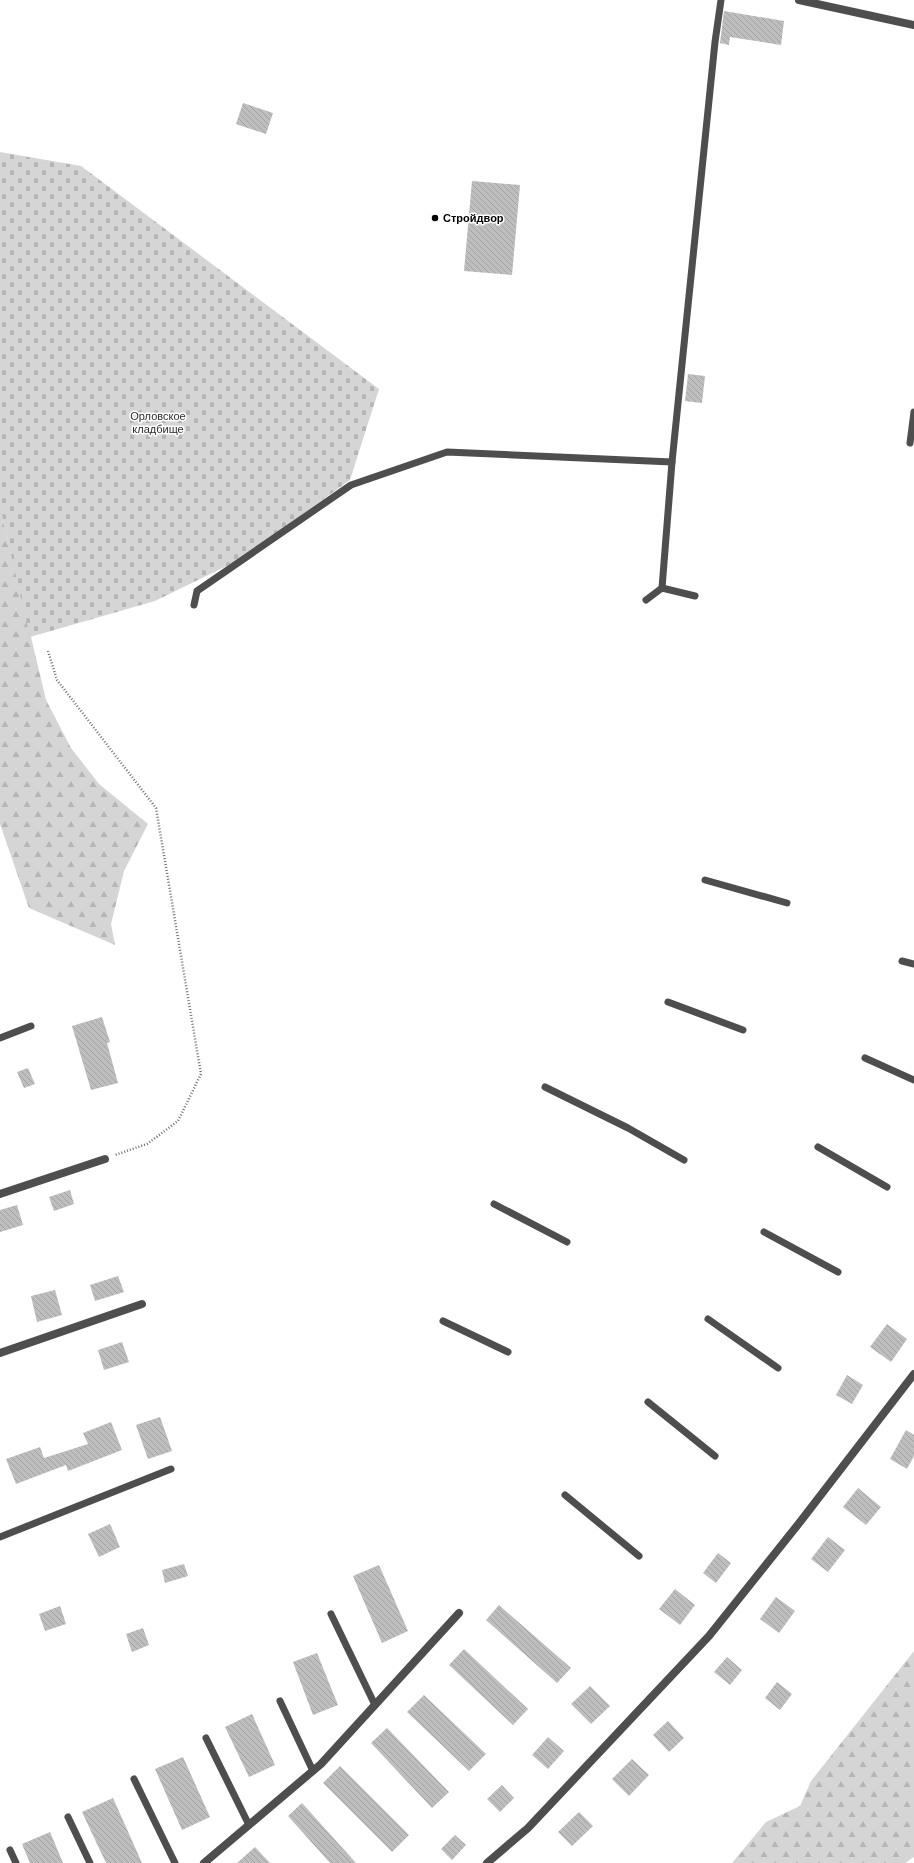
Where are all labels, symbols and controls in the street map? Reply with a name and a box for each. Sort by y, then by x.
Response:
place label: Стройдвор [443,211,504,224]
marker: Стройдвор [430,213,440,223]
park label: Орловское кладбище [130,409,186,435]

